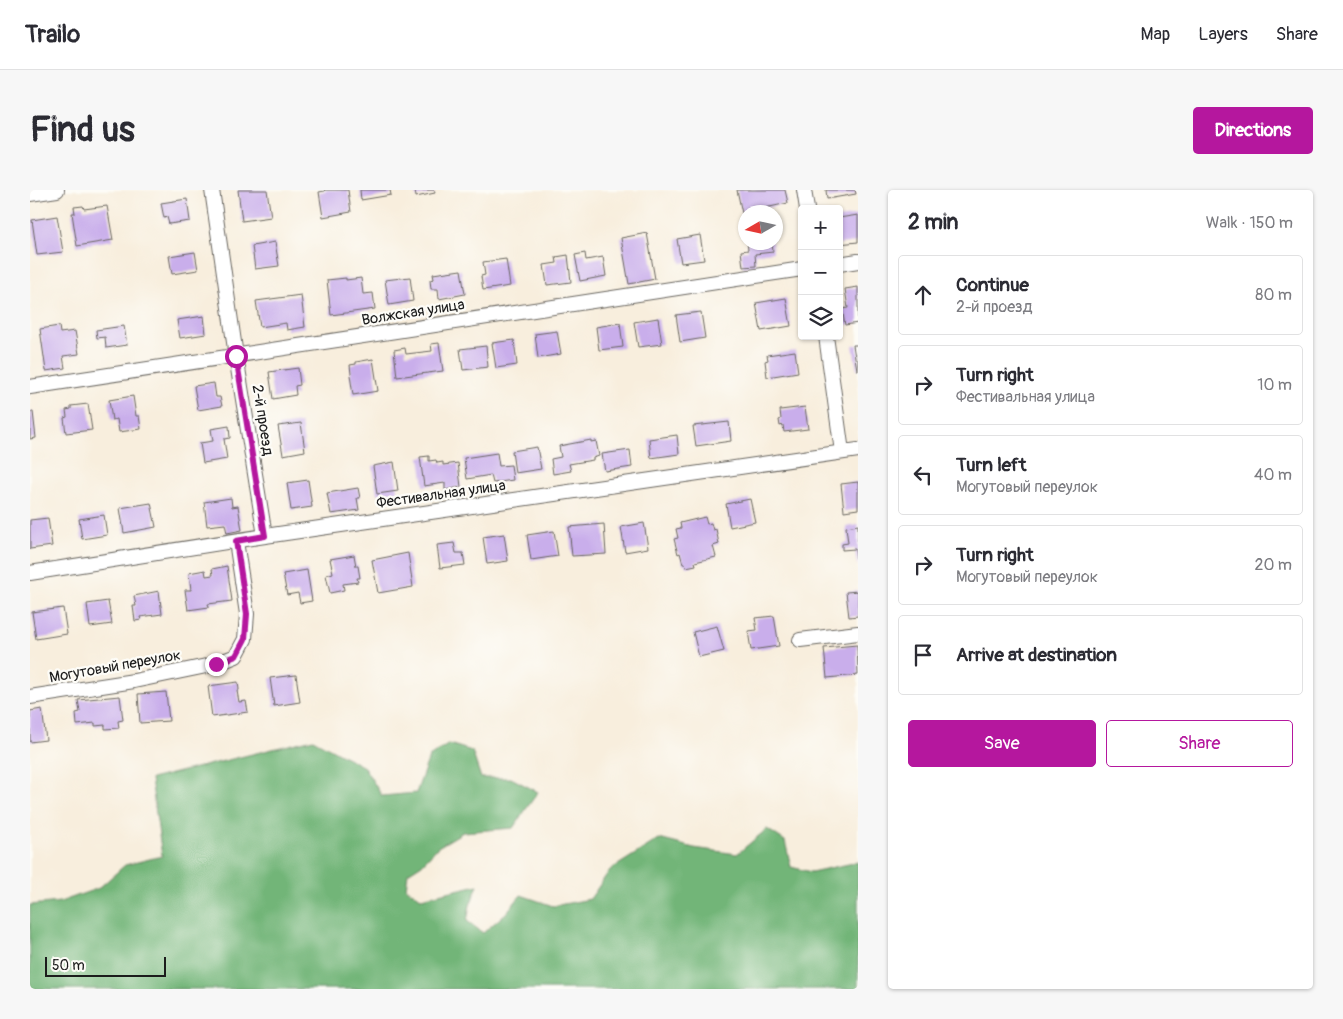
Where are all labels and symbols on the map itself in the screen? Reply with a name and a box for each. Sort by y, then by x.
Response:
north arrow [738,205,783,250]
street label: Волжская улица [360,295,466,330]
route start [225,345,248,368]
street label: 2-й проезд [248,383,277,457]
street label: Фестивальная улица [375,476,507,513]
street label: Могутовый переулок [48,646,182,687]
route end [205,653,228,676]
scale bar [45,954,166,977]

